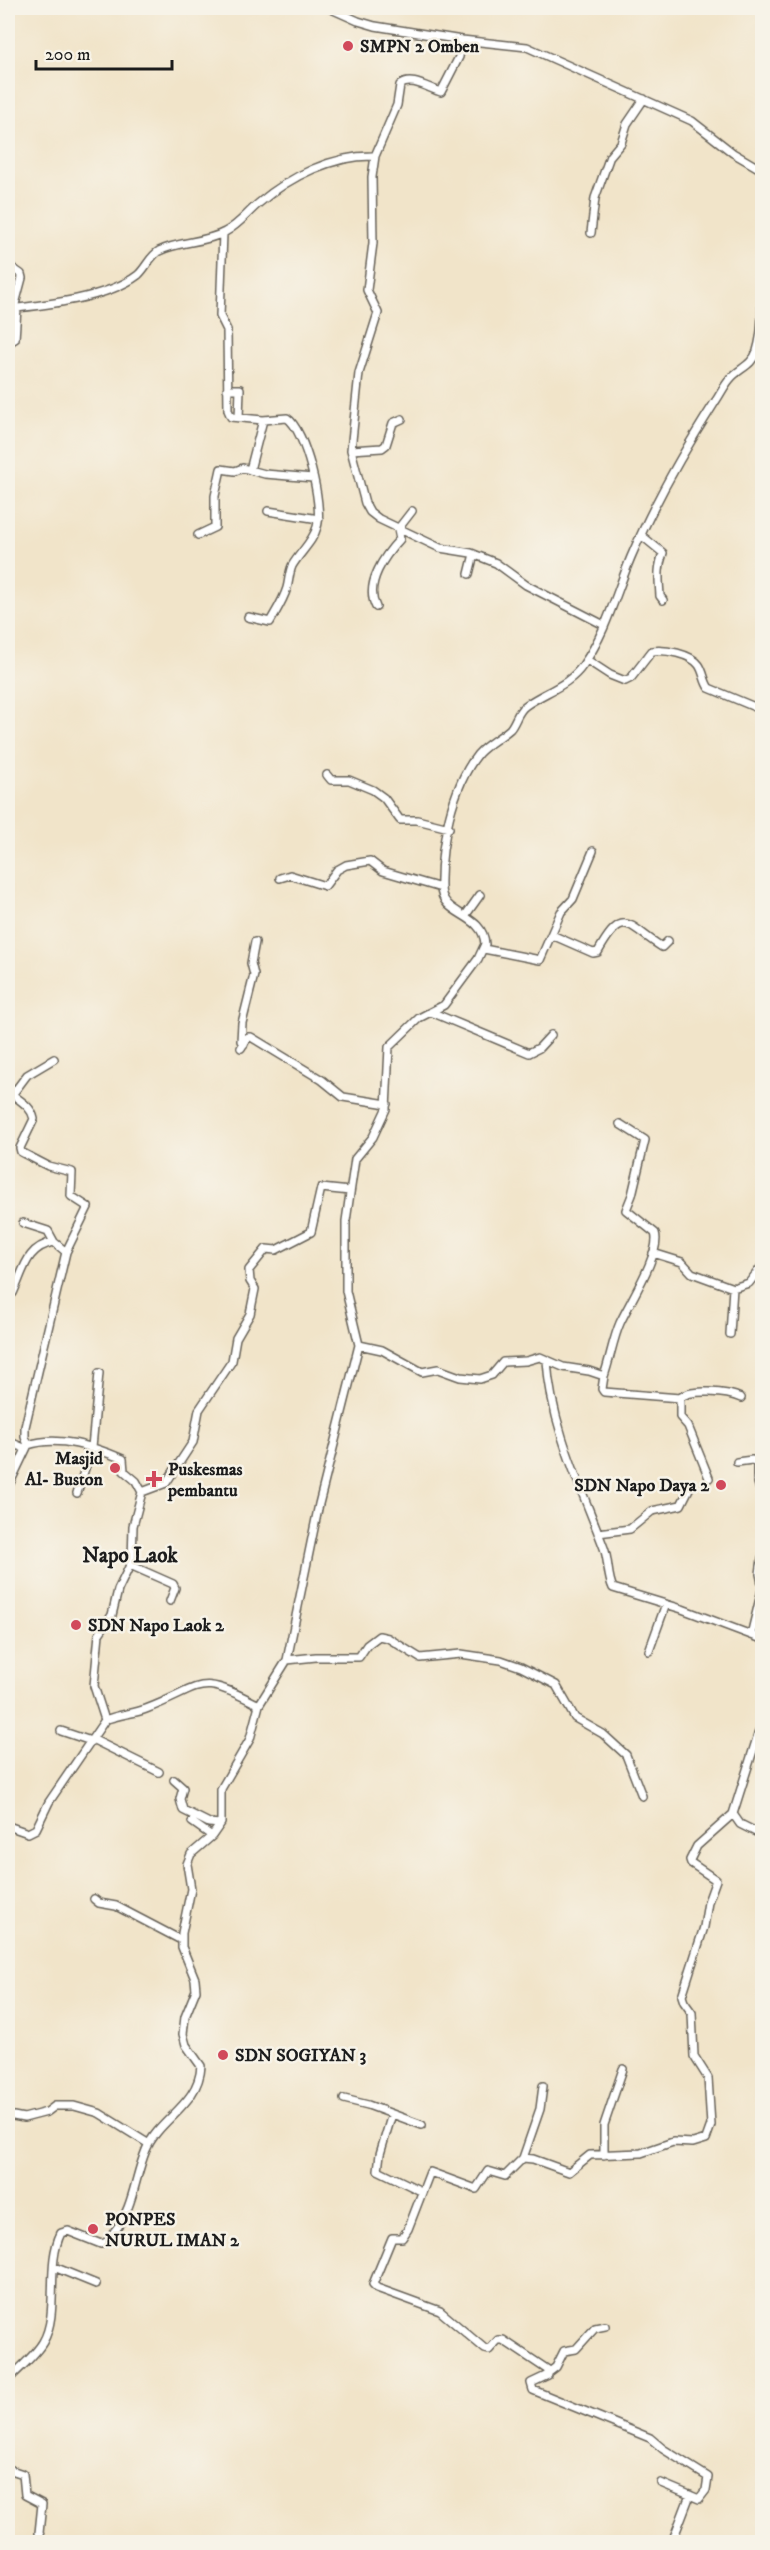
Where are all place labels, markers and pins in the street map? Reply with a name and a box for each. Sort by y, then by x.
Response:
place label: SMPN 2 Omben [360,36,480,58]
marker: SMPN 2 Omben [341,39,355,53]
place label: Masjid Al- Buston [24,1448,104,1491]
place label: Puskesmas pembantu [167,1459,243,1502]
marker: Masjid Al- Buston [108,1461,122,1475]
marker: Puskesmas pembantu [145,1470,163,1488]
place label: SDN Napo Daya 2 [574,1475,710,1497]
marker: SDN Napo Daya 2 [714,1478,728,1492]
place label: SDN Napo Laok 2 [88,1615,225,1637]
marker: SDN Napo Laok 2 [69,1618,83,1632]
place label: SDN SOGIYAN 3 [235,2045,367,2067]
marker: SDN SOGIYAN 3 [216,2048,230,2062]
place label: PONPES NURUL IMAN 2 [105,2209,240,2252]
marker: PONPES NURUL IMAN 2 [86,2222,100,2236]

